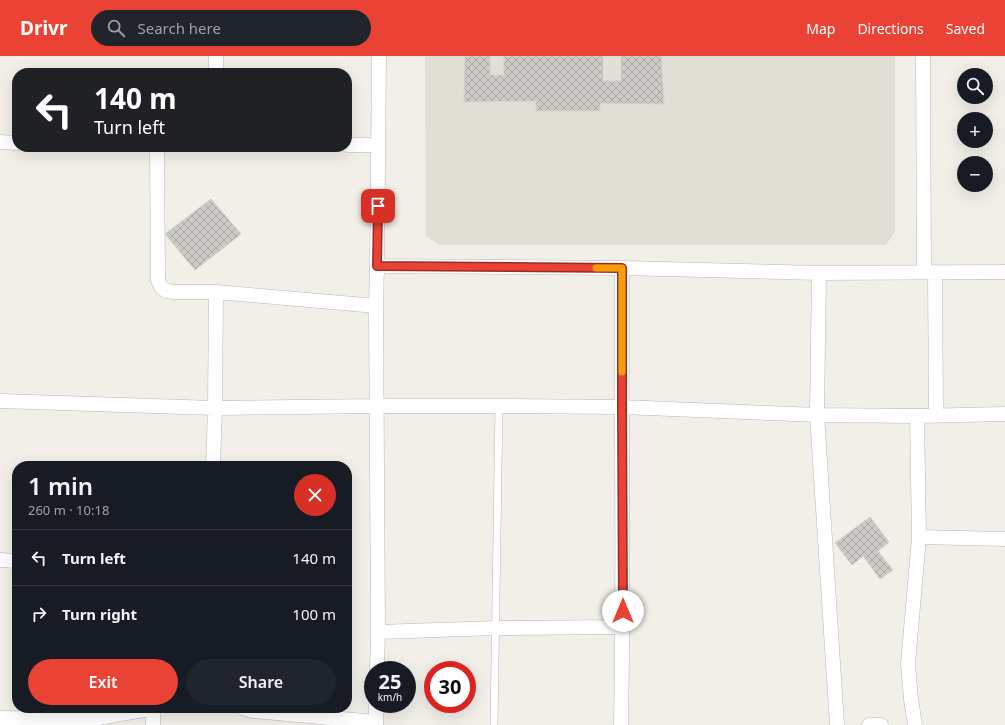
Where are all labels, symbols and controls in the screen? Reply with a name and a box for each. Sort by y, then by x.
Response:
search box [91,10,371,46]
text: Drivr [20,15,67,41]
icon: search [105,17,127,39]
text: Search here [137,18,221,38]
text: Map [806,19,835,38]
text: Directions [857,19,924,38]
text: Saved [946,19,985,38]
map controls [957,68,993,192]
button: search [957,68,993,104]
text: 140 m [94,79,177,117]
icon: left [28,84,80,136]
button: + [957,112,993,148]
text: Turn left [94,115,165,139]
button: − [957,156,993,192]
pin [361,189,395,223]
icon: arrive [367,195,389,217]
text: 1 min [28,469,93,502]
button: close [294,474,336,516]
text: 260 m · 10:18 [28,501,109,519]
icon: left [28,547,50,569]
text: Turn left [62,548,126,568]
text: 140 m [292,548,336,568]
position arrow [602,590,644,632]
icon: right [28,603,50,625]
text: Turn right [62,604,137,624]
text: 100 m [292,604,336,624]
button: Exit [28,659,178,705]
button: Share [186,659,336,705]
speed limit sign: 30 [424,661,476,713]
text: 25 [379,668,401,695]
text: km/h [378,690,402,704]

